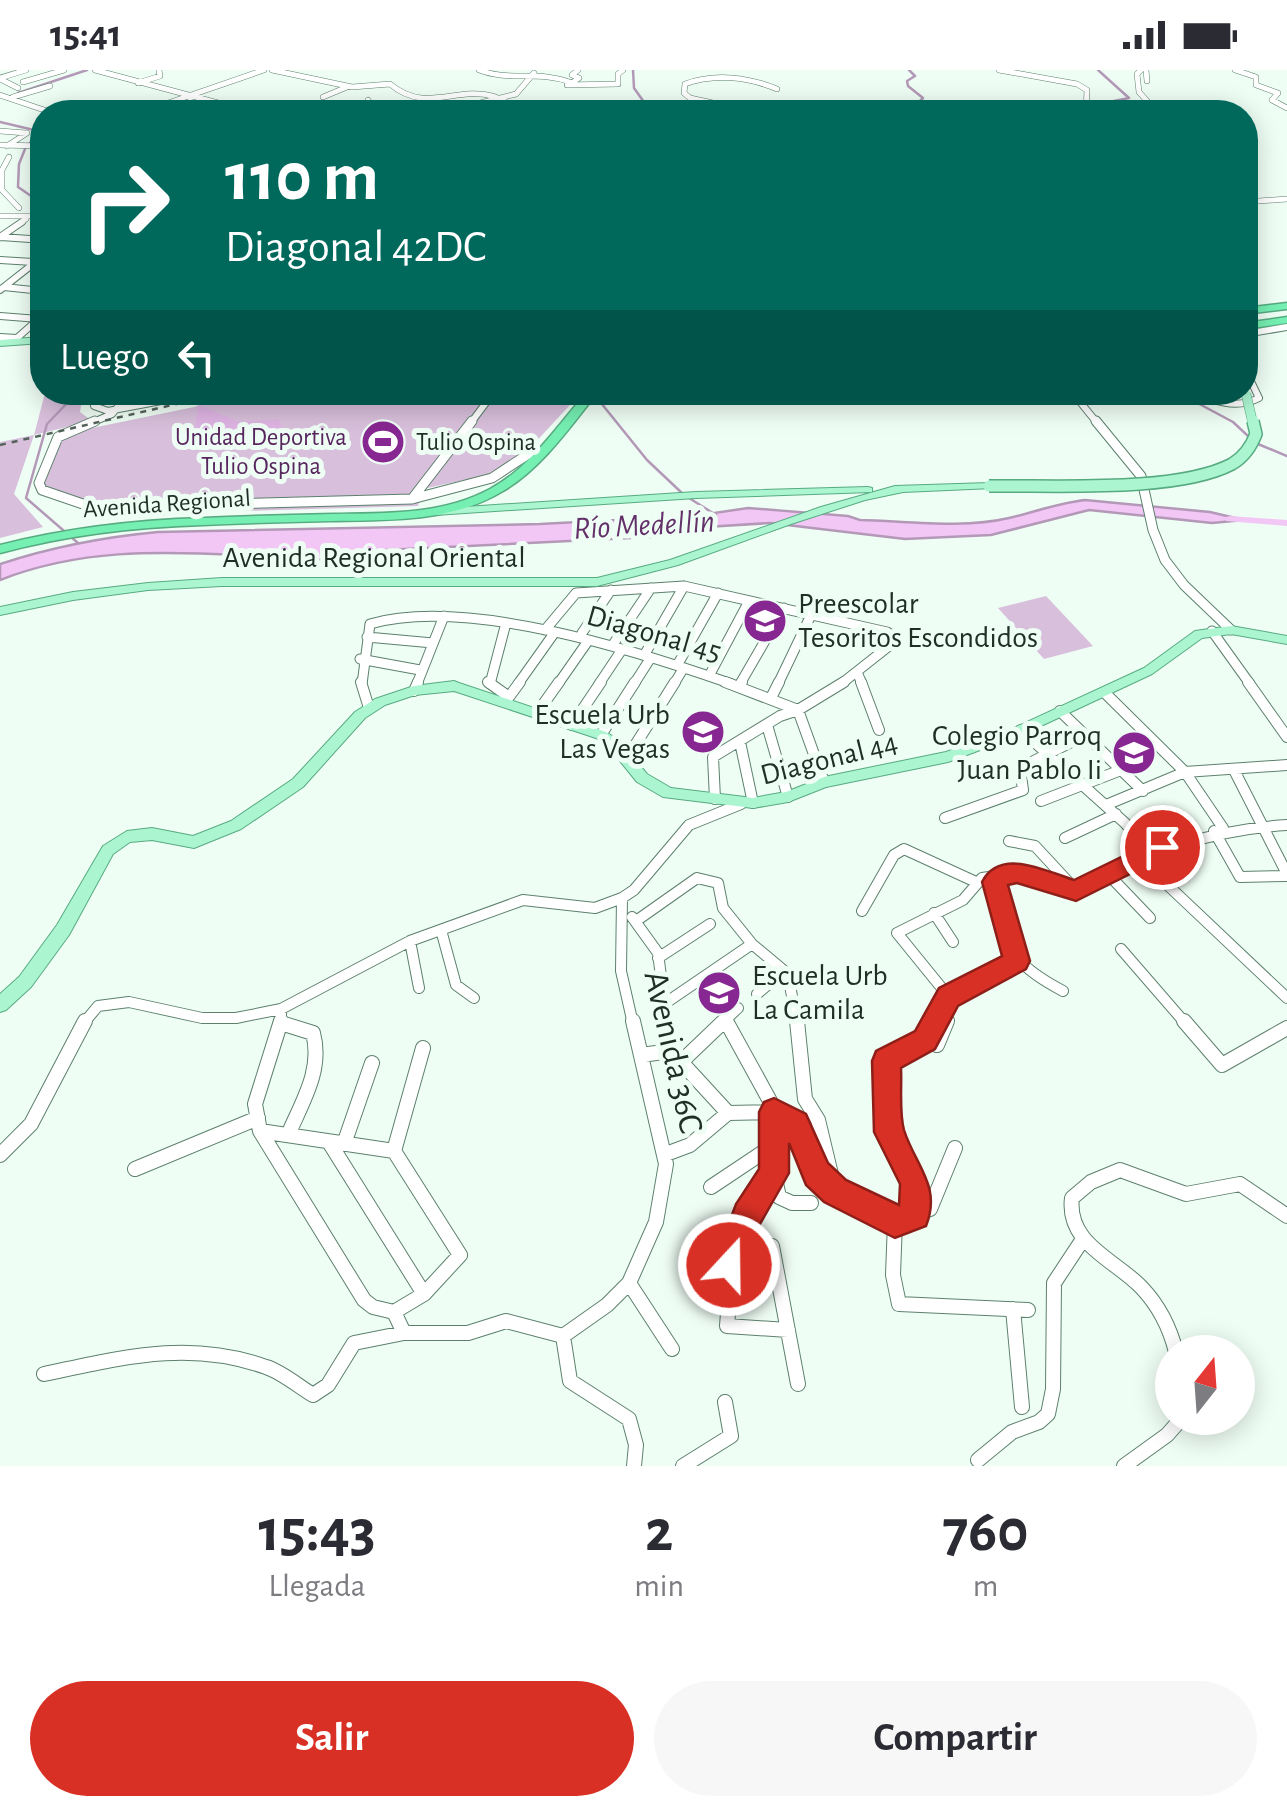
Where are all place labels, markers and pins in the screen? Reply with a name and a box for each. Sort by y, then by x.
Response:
sports icon: Tulio Ospina [360,419,406,465]
place label: Tulio Ospina [416,430,536,455]
place label: Preescolar Tesoritos Escondidos [798,589,1038,653]
school or university icon: Preescolar Tesoritos Escondidos [742,598,788,644]
place label: Escuela Urb Las Vegas [534,700,670,764]
school or university icon: Escuela Urb Las Vegas [680,709,726,755]
place label: Colegio Parroq Juan Pablo Ii [932,721,1102,785]
school or university icon: Colegio Parroq Juan Pablo Ii [1111,730,1157,776]
pin [1120,805,1205,890]
place label: Escuela Urb La Camila [752,961,888,1025]
school or university icon: Escuela Urb La Camila [696,970,742,1016]

